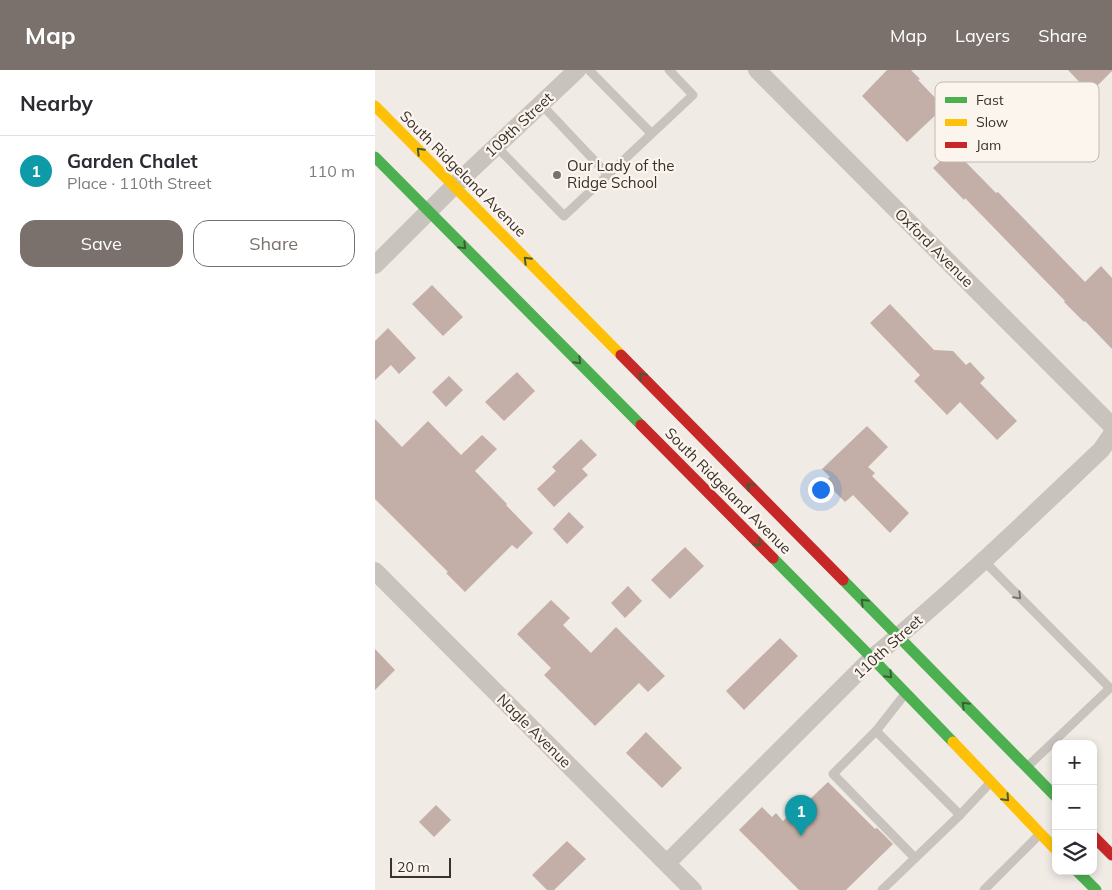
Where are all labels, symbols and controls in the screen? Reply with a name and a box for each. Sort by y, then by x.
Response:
text: Map [25,20,76,50]
text: Map [890,24,927,47]
text: Layers [955,24,1010,47]
text: Share [1038,24,1087,47]
legend [935,82,1099,162]
street label: 109th Street [481,88,557,161]
text: Nearby [20,90,93,116]
text: Fast [976,91,1004,109]
street label: South Ridgeland Avenue [396,106,531,241]
text: Slow [976,113,1008,131]
text: Jam [976,136,1001,154]
one-way arrow [417,148,426,157]
text: Garden Chalet [67,149,198,173]
place label: Our Lady of the Ridge School [567,156,674,192]
text: 1 [31,161,41,181]
text: 110 m [308,161,355,181]
marker: Our Lady of the Ridge School [551,169,563,181]
text: Place · 110th Street [67,173,212,193]
street label: Oxford Avenue [891,204,978,291]
button: Save [20,220,183,267]
button: Share [193,220,355,267]
one-way arrow [457,240,466,249]
one-way arrow [524,257,533,266]
one-way arrow [572,355,581,364]
one-way arrow [638,373,647,382]
street label: South Ridgeland Avenue [661,423,796,558]
your location [808,477,834,503]
one-way arrow [747,483,756,492]
one-way arrow [752,537,761,546]
one-way arrow [1013,590,1022,599]
one-way arrow [861,599,870,608]
street label: 110th Street [849,611,926,683]
one-way arrow [883,670,892,679]
street label: Nagle Avenue [493,690,575,772]
one-way arrow [962,701,971,710]
map controls [1052,740,1097,875]
button: + [1052,740,1097,785]
button: − [1052,785,1097,830]
one-way arrow [1000,793,1009,802]
pin: 1 [785,795,817,836]
button: layers [1052,830,1097,875]
scale bar [390,855,451,878]
text: 20 m [397,858,430,876]

